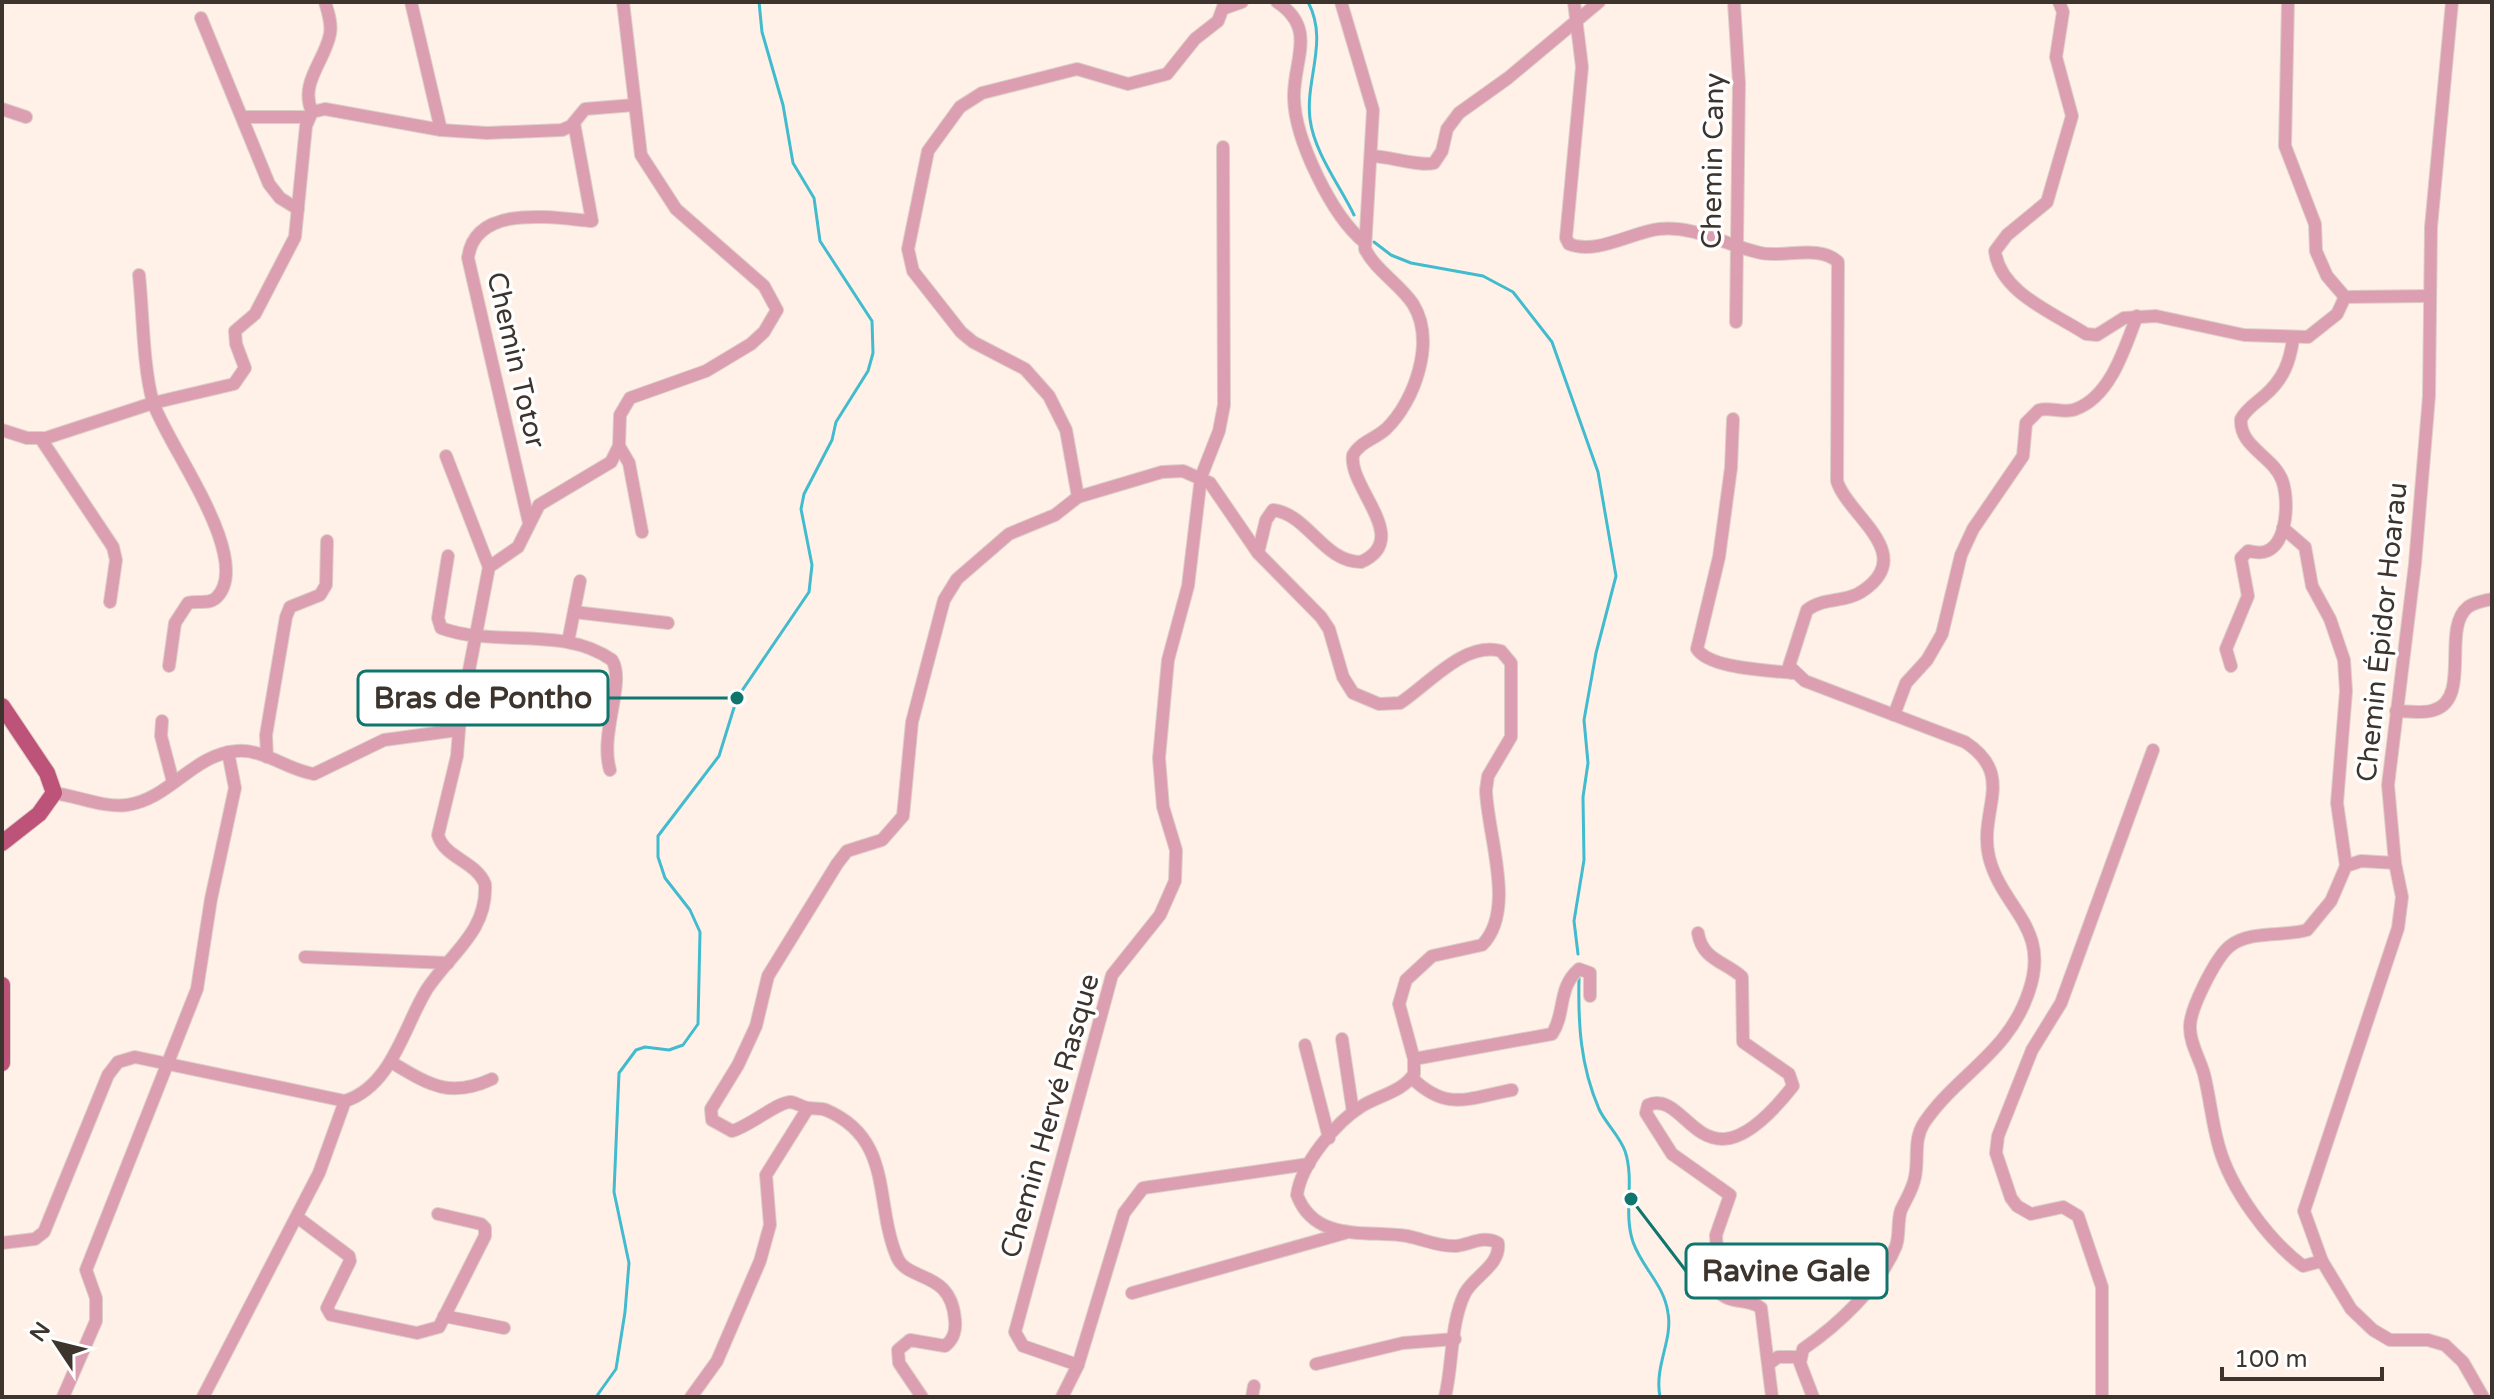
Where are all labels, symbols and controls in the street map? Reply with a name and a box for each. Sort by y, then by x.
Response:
street label: Chemin Cany [1694,73,1732,249]
street label: Chemin Totor [479,269,553,452]
street label: Chemin Épidor Hoarau [2349,480,2415,784]
callout: Bras de Pontho [358,671,608,725]
text: Bras de Pontho [374,680,592,717]
street label: Chemin Hervé Rasque [993,970,1107,1262]
callout: Ravine Gale [1686,1244,1887,1298]
text: Ravine Gale [1702,1253,1870,1290]
north arrow [16,1303,96,1383]
text: N [25,1317,56,1347]
scale bar [2222,1331,2382,1381]
text: 100 m [2234,1345,2308,1374]

